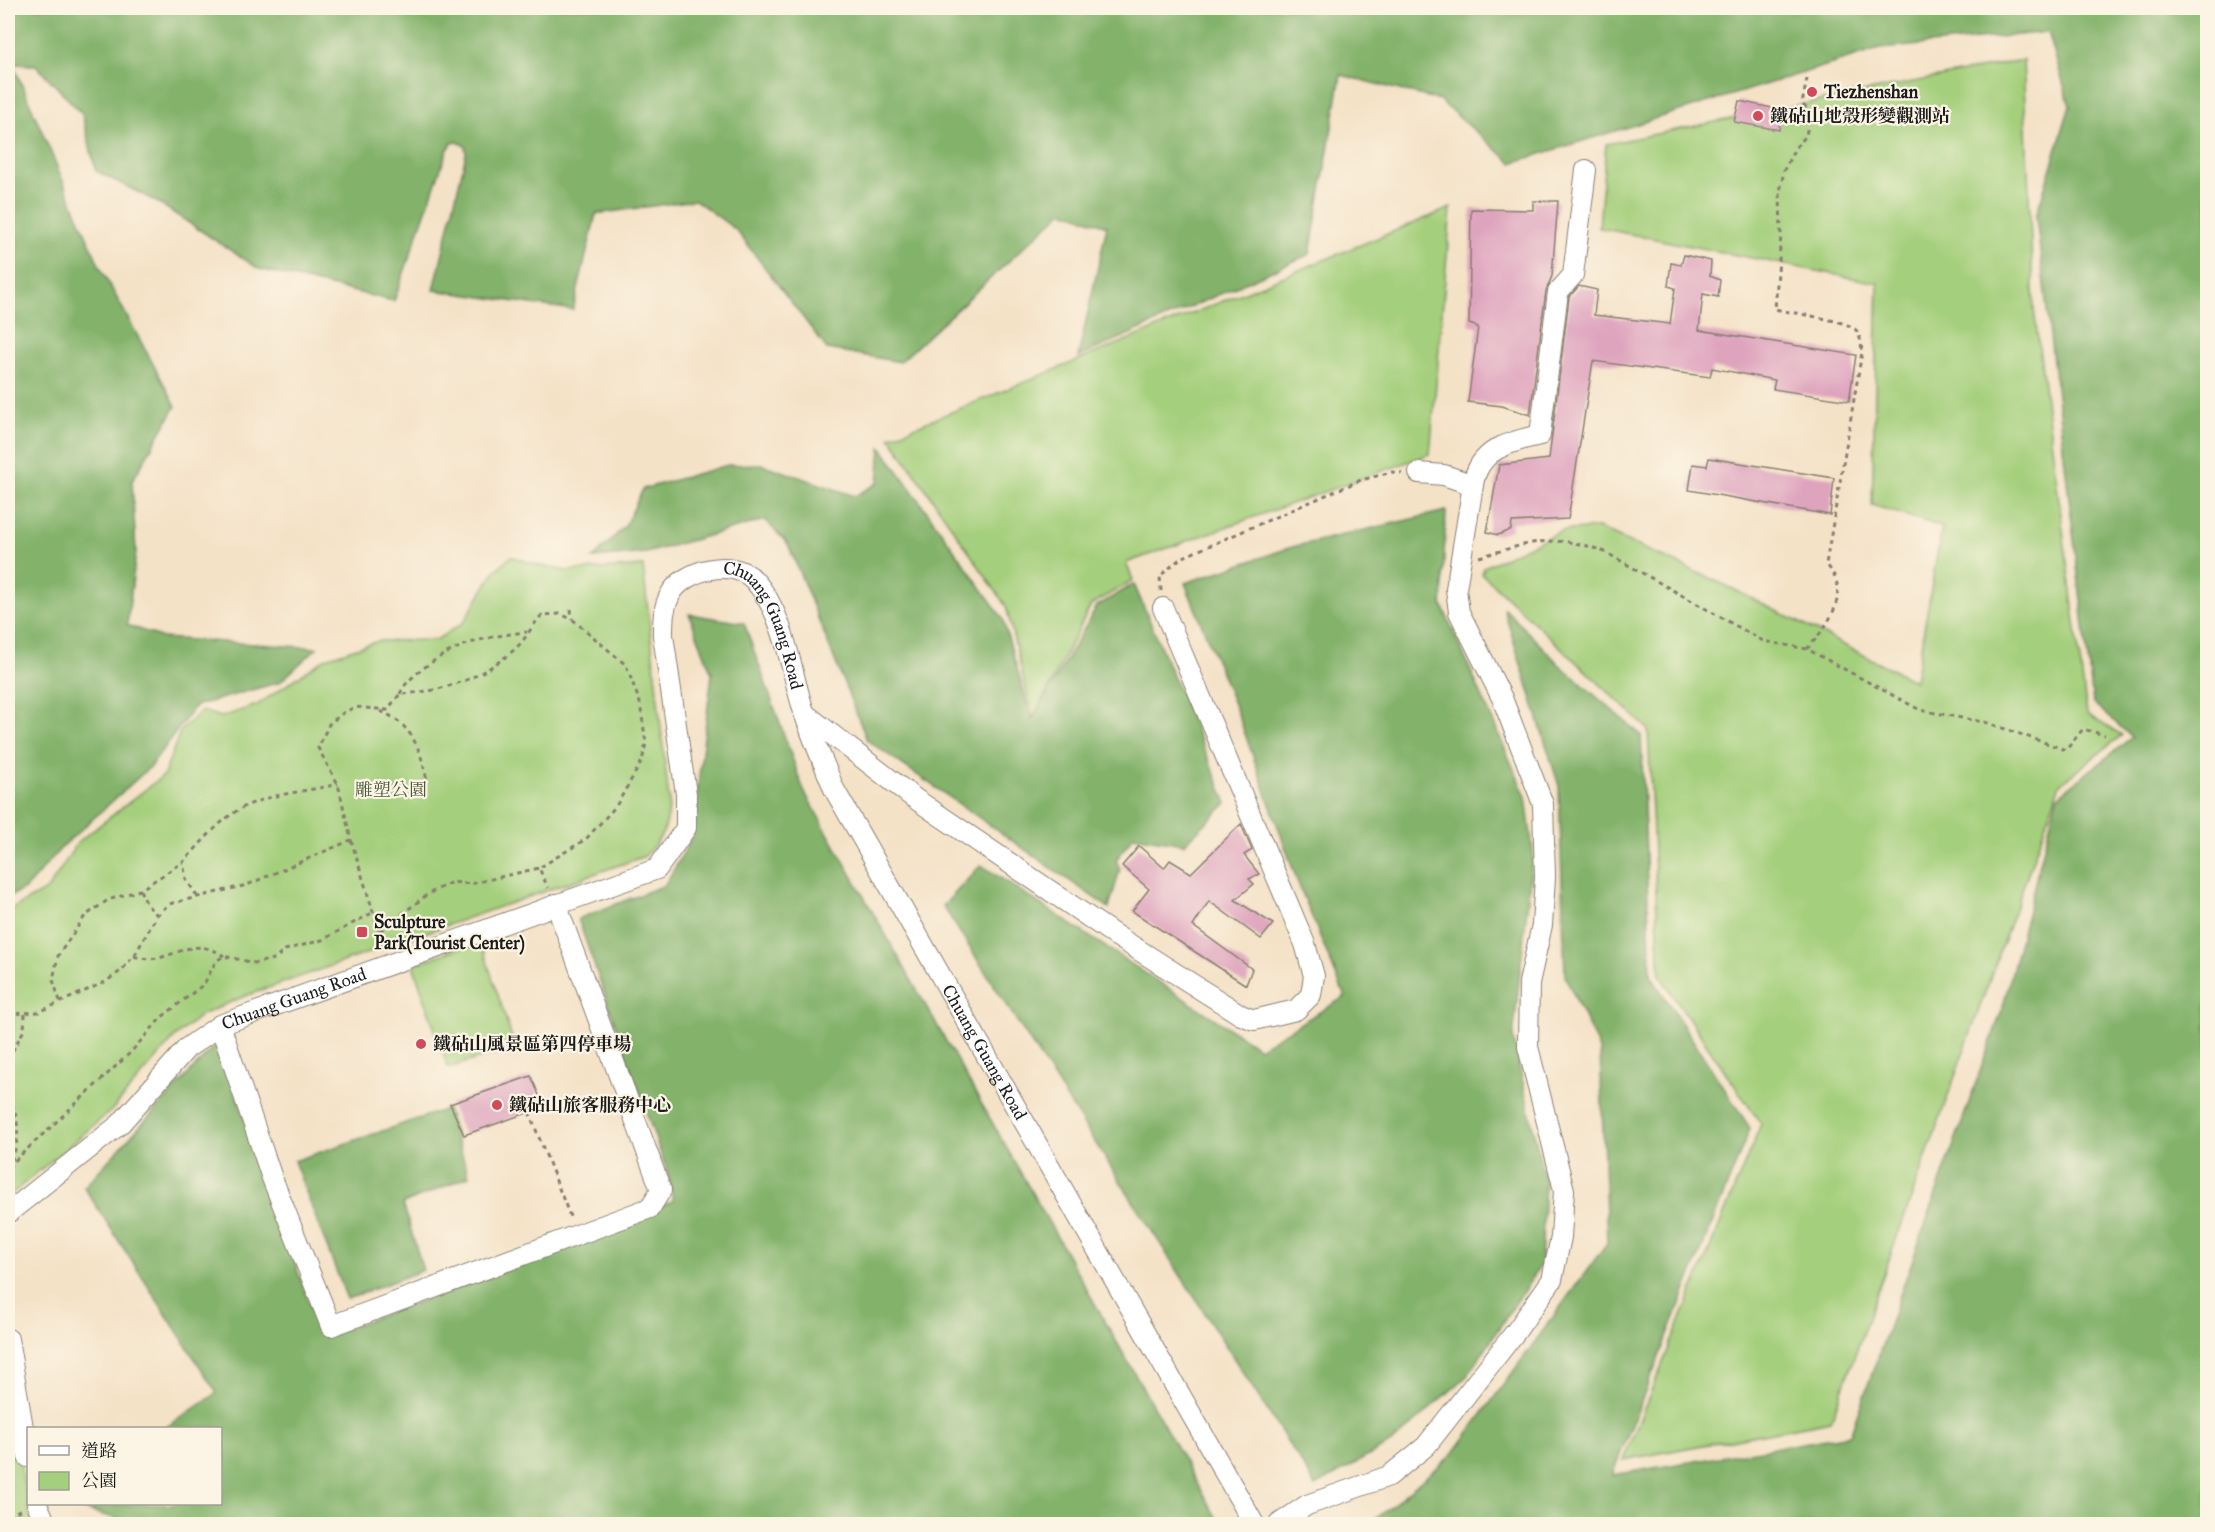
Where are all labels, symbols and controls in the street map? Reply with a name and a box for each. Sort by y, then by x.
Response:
place label: Tiezhenshan [1823,81,1918,103]
marker: Tiezhenshan [1805,85,1819,99]
place label: 鐵砧山地殼形變觀測站 [1770,105,1950,127]
marker: 鐵砧山地殼形變觀測站 [1751,109,1765,123]
street label: Chuang Guang Road [722,557,808,692]
park label: 雕塑公園 [355,779,427,801]
place label: Sculpture Park(Tourist Center) [374,911,525,955]
marker: Sculpture Park(Tourist Center) [355,925,369,939]
street label: Chuang Guang Road [218,963,369,1035]
street label: Chuang Guang Road [937,981,1032,1124]
place label: 鐵砧山風景區第四停車場 [433,1033,631,1055]
marker: 鐵砧山風景區第四停車場 [414,1037,428,1051]
place label: 鐵砧山旅客服務中心 [509,1094,671,1116]
marker: 鐵砧山旅客服務中心 [490,1098,504,1112]
legend [27,1427,222,1505]
text: 道路 [81,1440,117,1462]
text: 公園 [81,1470,117,1492]

